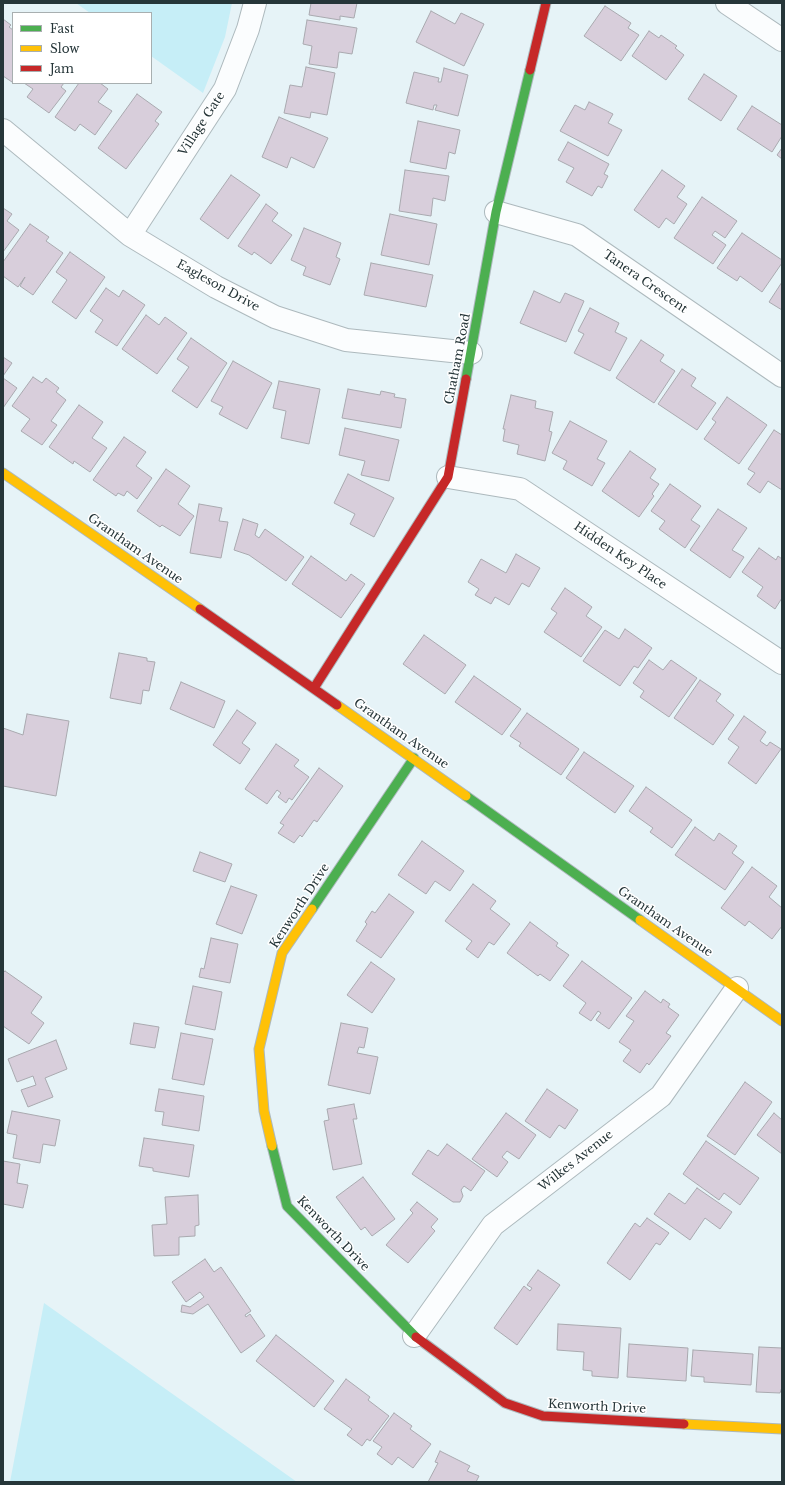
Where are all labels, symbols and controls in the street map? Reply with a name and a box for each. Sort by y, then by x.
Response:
legend [12,12,152,84]
text: Fast [50,21,74,36]
text: Slow [50,41,79,56]
text: Jam [50,61,74,76]
street label: Village Gate [176,89,228,159]
street label: Tanera Crescent [600,248,690,316]
street label: Eagleson Drive [174,257,262,315]
street label: Chatham Road [442,312,474,406]
street label: Grantham Avenue [85,511,185,587]
street label: Hidden Key Place [571,520,669,592]
street label: Grantham Avenue [351,696,451,772]
street label: Kenworth Drive [267,861,333,951]
street label: Grantham Avenue [615,884,715,960]
street label: Wilkes Avenue [536,1127,616,1195]
street label: Kenworth Drive [294,1194,372,1274]
street label: Kenworth Drive [548,1397,646,1417]

